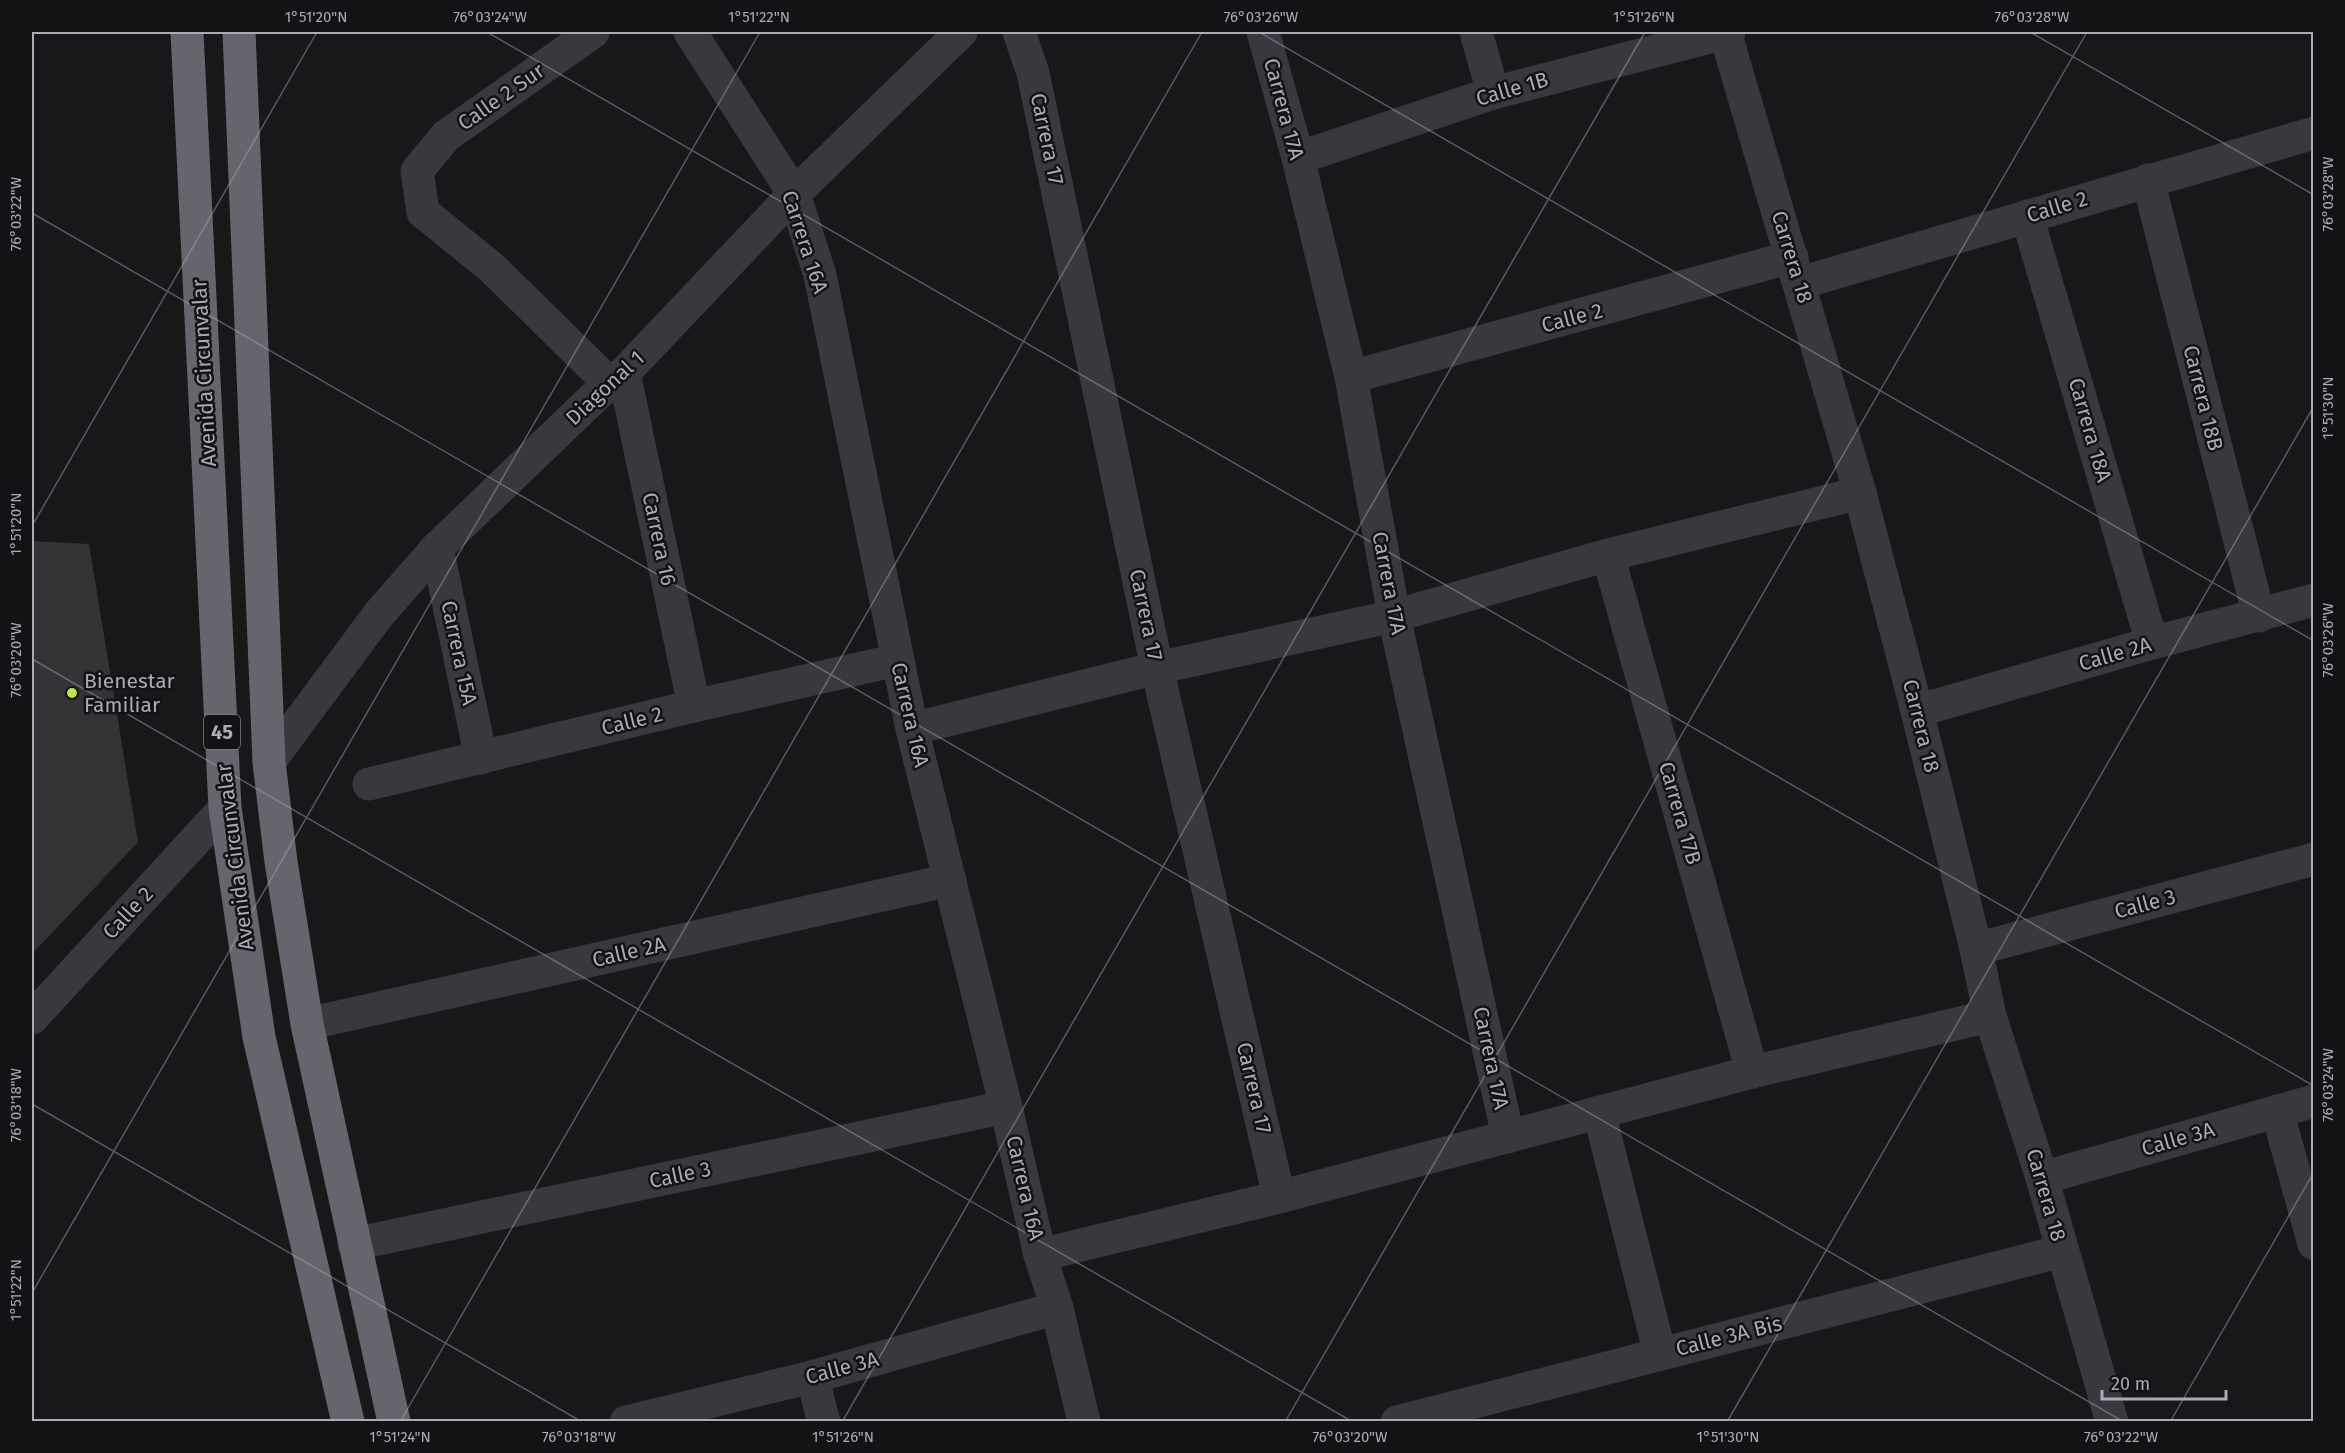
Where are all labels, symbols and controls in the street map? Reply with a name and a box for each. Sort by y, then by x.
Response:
text: 1°51'20"N [285,8,347,26]
text: 76°03'24"W [453,8,527,26]
text: 1°51'22"N [728,8,790,26]
text: 76°03'26"W [1224,8,1299,26]
text: 1°51'26"N [1613,8,1675,26]
text: 76°03'28"W [1995,8,2070,26]
street label: Carrera 17A [1258,55,1310,163]
street label: Calle 2 Sur [453,58,549,136]
street label: Calle 1B [1473,66,1551,112]
street label: Carrera 17 [1025,91,1069,187]
text: 76°03'28"W [2319,156,2337,231]
text: 76°03'22"W [7,176,25,251]
street label: Calle 2 [2023,185,2091,229]
street label: Carrera 16A [776,187,834,297]
street label: Carrera 18 [1766,208,1818,306]
street label: Avenida Circunvalar [186,279,222,467]
street label: Calle 2 [1539,297,1605,339]
street label: Carrera 18B [2177,343,2229,453]
street label: Diagonal 1 [560,345,650,431]
street label: Carrera 18A [2063,375,2117,485]
text: 1°51'30"N [2319,377,2337,439]
street label: Carrera 16 [636,490,682,588]
text: 1°51'20"N [7,493,25,555]
street label: Carrera 17A [1366,529,1412,637]
street label: Carrera 17 [1124,567,1168,663]
street label: Carrera 15A [435,598,483,708]
text: 76°03'26"W [2319,602,2337,677]
text: 76°03'20"W [7,622,25,698]
street label: Calle 2A [2076,631,2154,677]
street label: Carrera 16A [885,660,935,770]
place label: Bienestar Familiar [84,668,175,718]
street label: Carrera 18 [1897,677,1945,775]
marker: Bienestar Familiar [65,686,79,700]
street label: Calle 2 [599,701,665,741]
road number: 45 [204,715,240,749]
street label: Carrera 17B [1653,759,1707,867]
street label: Avenida Circunvalar [211,762,259,952]
street label: Calle 2 [97,881,159,945]
street label: Calle 3 [2111,883,2179,925]
street label: Calle 2A [590,931,668,973]
street label: Carrera 17A [1467,1004,1515,1112]
street label: Carrera 17 [1231,1040,1277,1136]
text: 76°03'24"W [2319,1048,2337,1122]
text: 76°03'18"W [7,1067,25,1142]
street label: Calle 3A [2139,1116,2217,1162]
street label: Carrera 16A [1000,1133,1050,1243]
street label: Carrera 18 [2020,1146,2072,1244]
street label: Calle 3 [647,1156,713,1194]
text: 1°51'22"N [7,1259,25,1321]
street label: Calle 3A Bis [1673,1310,1785,1362]
street label: Calle 3A [803,1346,881,1390]
scale bar [2102,1363,2226,1401]
text: 20 m [2111,1373,2150,1395]
text: 1°51'24"N [369,1428,431,1446]
text: 76°03'18"W [542,1428,617,1446]
text: 1°51'26"N [812,1428,874,1446]
text: 76°03'20"W [1312,1428,1388,1446]
text: 1°51'30"N [1697,1428,1759,1446]
text: 76°03'22"W [2084,1428,2159,1446]

